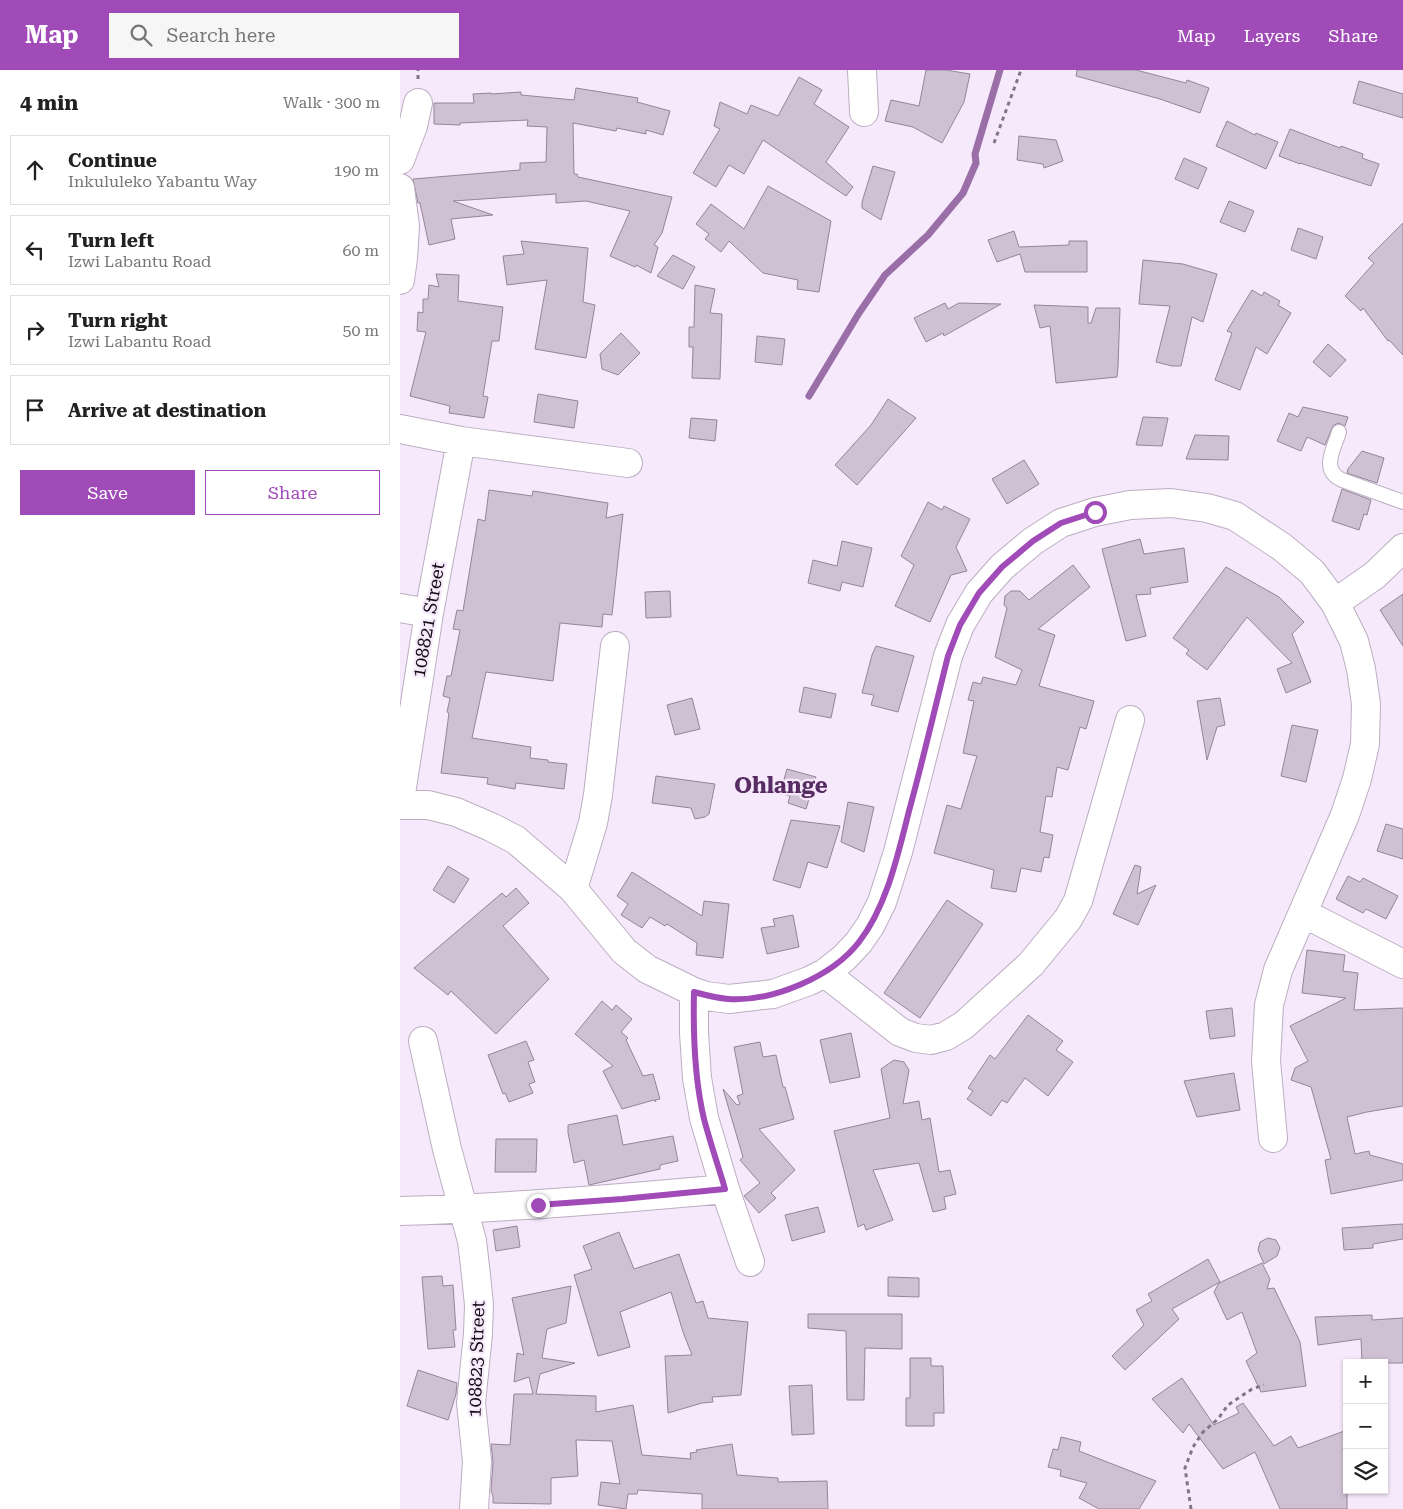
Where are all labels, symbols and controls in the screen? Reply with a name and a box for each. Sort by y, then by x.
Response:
search box [109,13,459,58]
text: Map [25,21,79,49]
icon: search [127,21,155,49]
text: Search here [167,24,275,47]
text: Map [1177,25,1216,46]
text: Layers [1244,25,1300,46]
text: Share [1328,25,1378,46]
text: 4 min [20,91,78,115]
text: Walk · 300 m [283,93,380,112]
text: Continue [68,149,157,172]
icon: ahead [21,156,49,184]
text: 190 m [333,161,379,180]
text: Inkululeko Yabantu Way [68,172,257,191]
text: Turn left [68,229,154,252]
icon: left [21,236,49,264]
text: 60 m [342,241,379,260]
text: Izwi Labantu Road [68,252,211,271]
text: Turn right [68,309,168,332]
icon: right [21,316,49,344]
text: 50 m [342,321,379,340]
text: Izwi Labantu Road [68,332,211,351]
icon: arrive [21,396,49,424]
text: Arrive at destination [68,399,266,422]
button: Save [20,470,195,515]
button: Share [205,470,380,515]
route start [1084,501,1107,524]
street label: 108821 Street [408,560,449,679]
district label: Ohlange [734,773,828,798]
route end [527,1194,550,1217]
street label: 108823 Street [463,1300,489,1418]
map controls [1343,1359,1388,1494]
button: + [1343,1359,1388,1404]
button: − [1343,1404,1388,1449]
button: layers [1343,1449,1388,1494]

